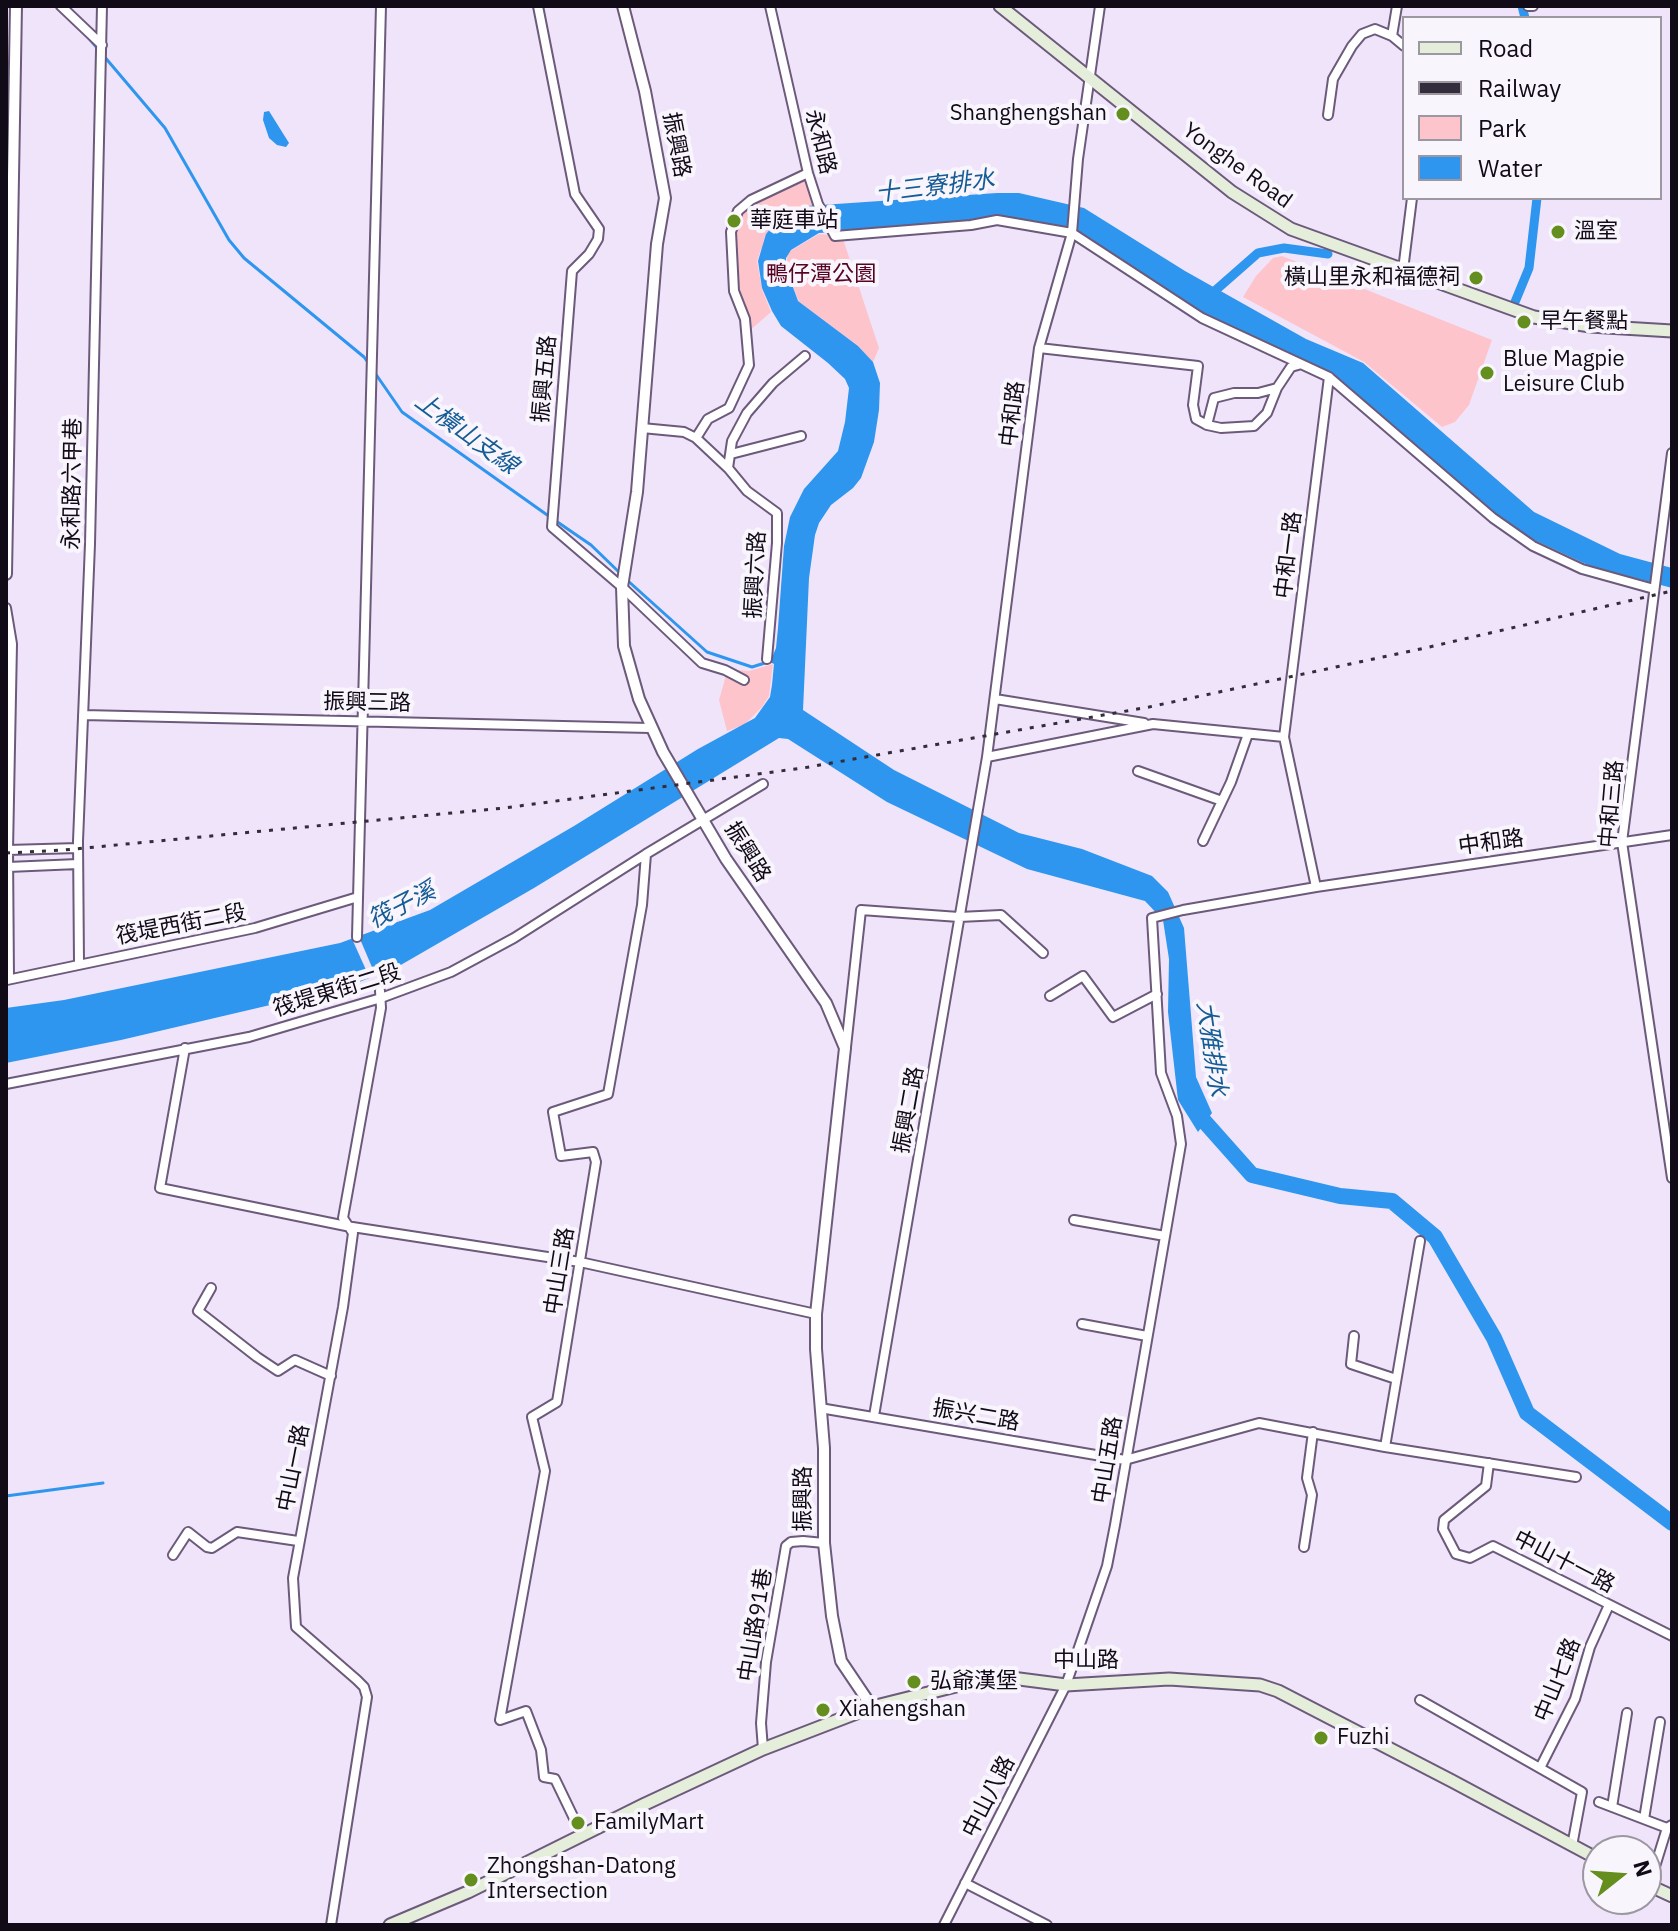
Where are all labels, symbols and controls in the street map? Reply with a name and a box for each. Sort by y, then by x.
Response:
legend [1402,16,1662,200]
text: Road [1478,32,1533,64]
text: Railway [1478,72,1561,104]
place label: Shanghengshan [950,101,1107,127]
marker: Shanghengshan [1114,105,1132,123]
street label: 永和路 [799,107,841,177]
street label: 振興路 [657,110,695,180]
text: Park [1478,112,1527,144]
street label: Yonghe Road [1177,117,1297,215]
text: Water [1478,152,1542,184]
water label: 十三寮排水 [874,165,996,209]
place label: 華庭車站 [750,208,838,234]
marker: 華庭車站 [725,212,743,230]
place label: 溫室 [1574,219,1618,245]
marker: 溫室 [1549,223,1567,241]
park label: 鴨仔潭公園 [766,262,876,288]
place label: 橫山里永和福德祠 [1284,265,1460,291]
marker: 橫山里永和福德祠 [1467,269,1485,287]
place label: 早午餐點 [1540,309,1628,335]
marker: 早午餐點 [1515,313,1533,331]
street label: 振興五路 [528,334,562,424]
place label: Blue Magpie Leisure Club [1503,347,1625,398]
marker: Blue Magpie Leisure Club [1478,364,1496,382]
street label: 中和路 [996,380,1030,448]
water label: 上橫山支線 [409,387,523,481]
street label: 永和路六甲巷 [59,418,87,550]
street label: 中和一路 [1271,510,1307,600]
street label: 振興六路 [741,530,771,620]
street label: 振興三路 [323,689,411,717]
street label: 中和三路 [1595,759,1629,849]
street label: 振興路 [718,817,776,887]
street label: 中和路 [1456,825,1526,861]
water label: 筏子溪 [363,877,441,935]
street label: 筏堤西街二段 [114,899,248,951]
street label: 筏堤東街二段 [270,959,404,1023]
water label: 大雅排水 [1190,999,1232,1099]
street label: 振興二路 [888,1064,930,1156]
street label: 中山三路 [540,1225,580,1317]
street label: 振兴二路 [930,1395,1022,1437]
street label: 中山五路 [1088,1414,1128,1506]
street label: 中山一路 [273,1422,315,1514]
street label: 振興路 [791,1466,817,1532]
street label: 中山十一路 [1509,1525,1619,1599]
street label: 中山路91巷 [734,1566,778,1684]
street label: 中山七路 [1529,1634,1587,1726]
street label: 中山路 [1053,1648,1119,1674]
place label: 弘爺漢堡 [930,1669,1018,1695]
marker: 弘爺漢堡 [905,1673,923,1691]
place label: Xiahengshan [839,1697,966,1723]
marker: Xiahengshan [814,1701,832,1719]
place label: Fuzhi [1337,1725,1389,1751]
marker: Fuzhi [1312,1729,1330,1747]
street label: 中山八路 [957,1752,1021,1842]
place label: FamilyMart [594,1810,704,1836]
marker: FamilyMart [569,1814,587,1832]
north arrow [1582,1835,1662,1915]
place label: Zhongshan-Datong Intersection [487,1854,675,1906]
text: N [1627,1857,1660,1880]
marker: Zhongshan-Datong Intersection [462,1871,480,1889]

